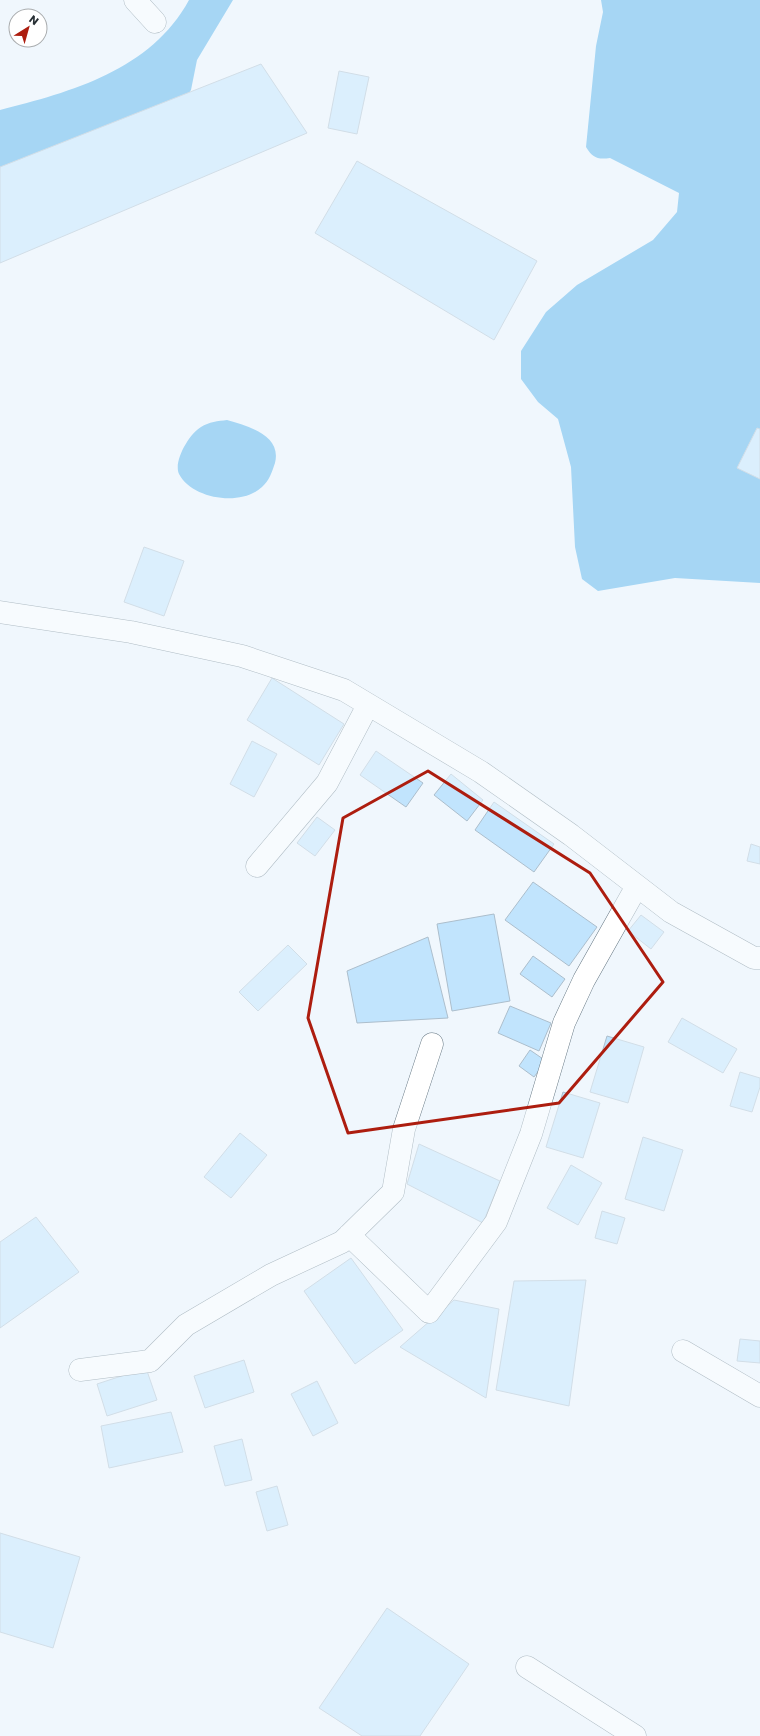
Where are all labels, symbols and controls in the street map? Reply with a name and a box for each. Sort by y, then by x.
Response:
north arrow [8,8,48,48]
text: N [26,11,42,29]

